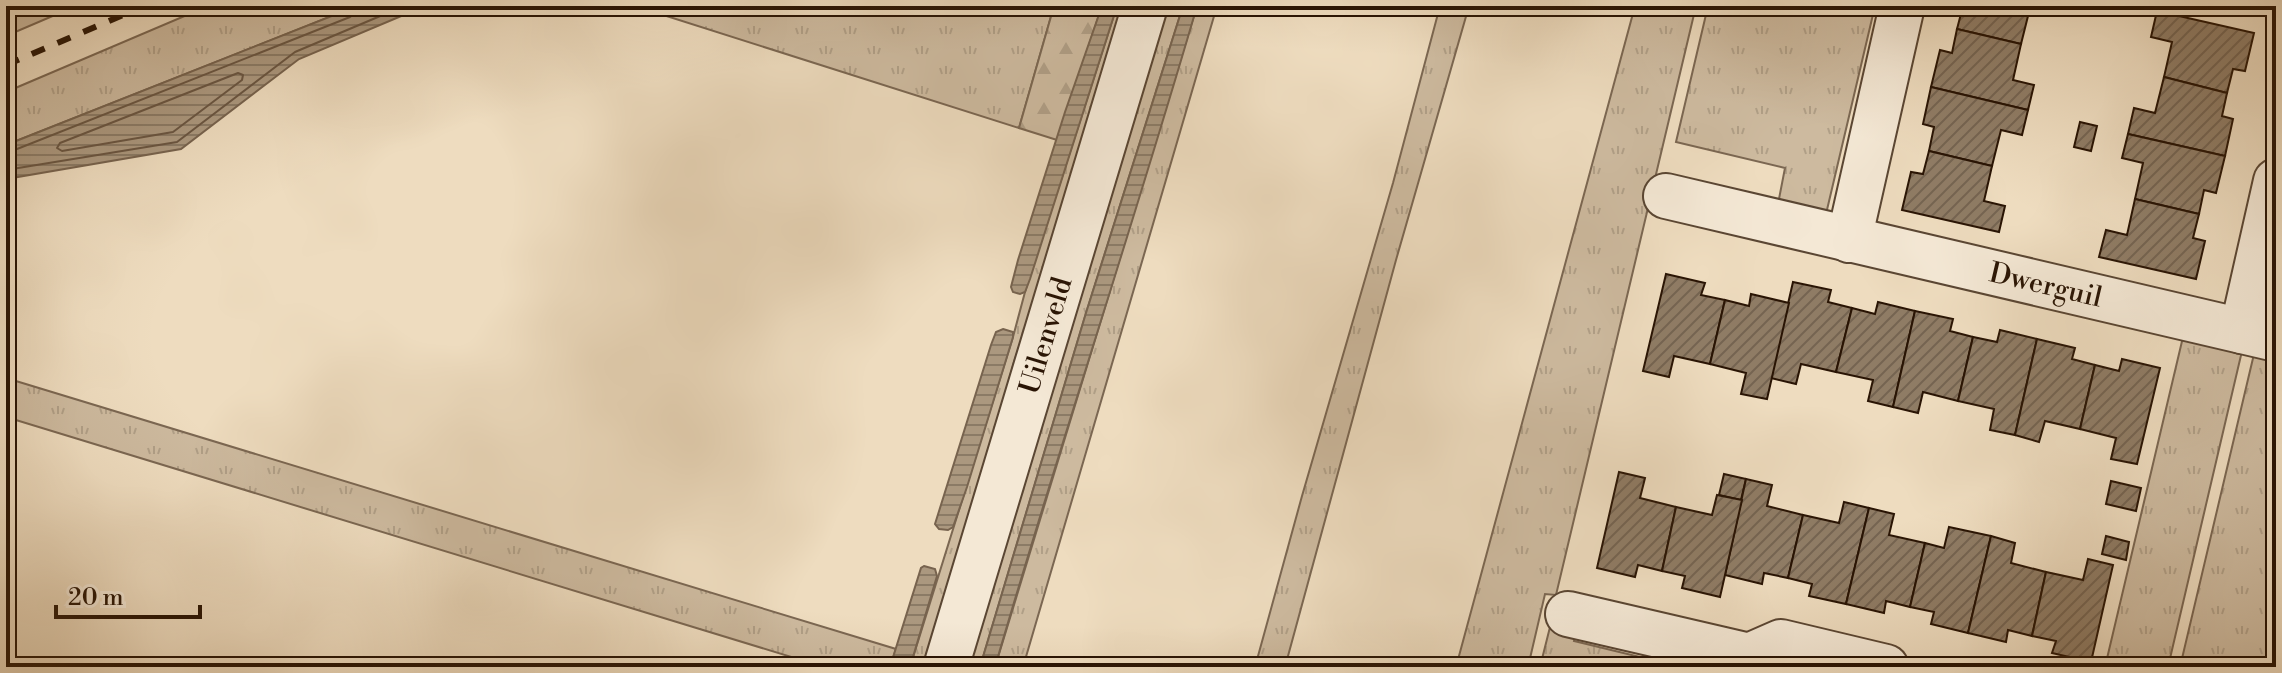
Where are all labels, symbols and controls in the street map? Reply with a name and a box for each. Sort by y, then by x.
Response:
street label: Dwerguil [1986,255,2106,315]
street label: Uilenveld [1012,273,1080,398]
scale bar [56,569,200,619]
text: 20 m [68,583,124,613]

